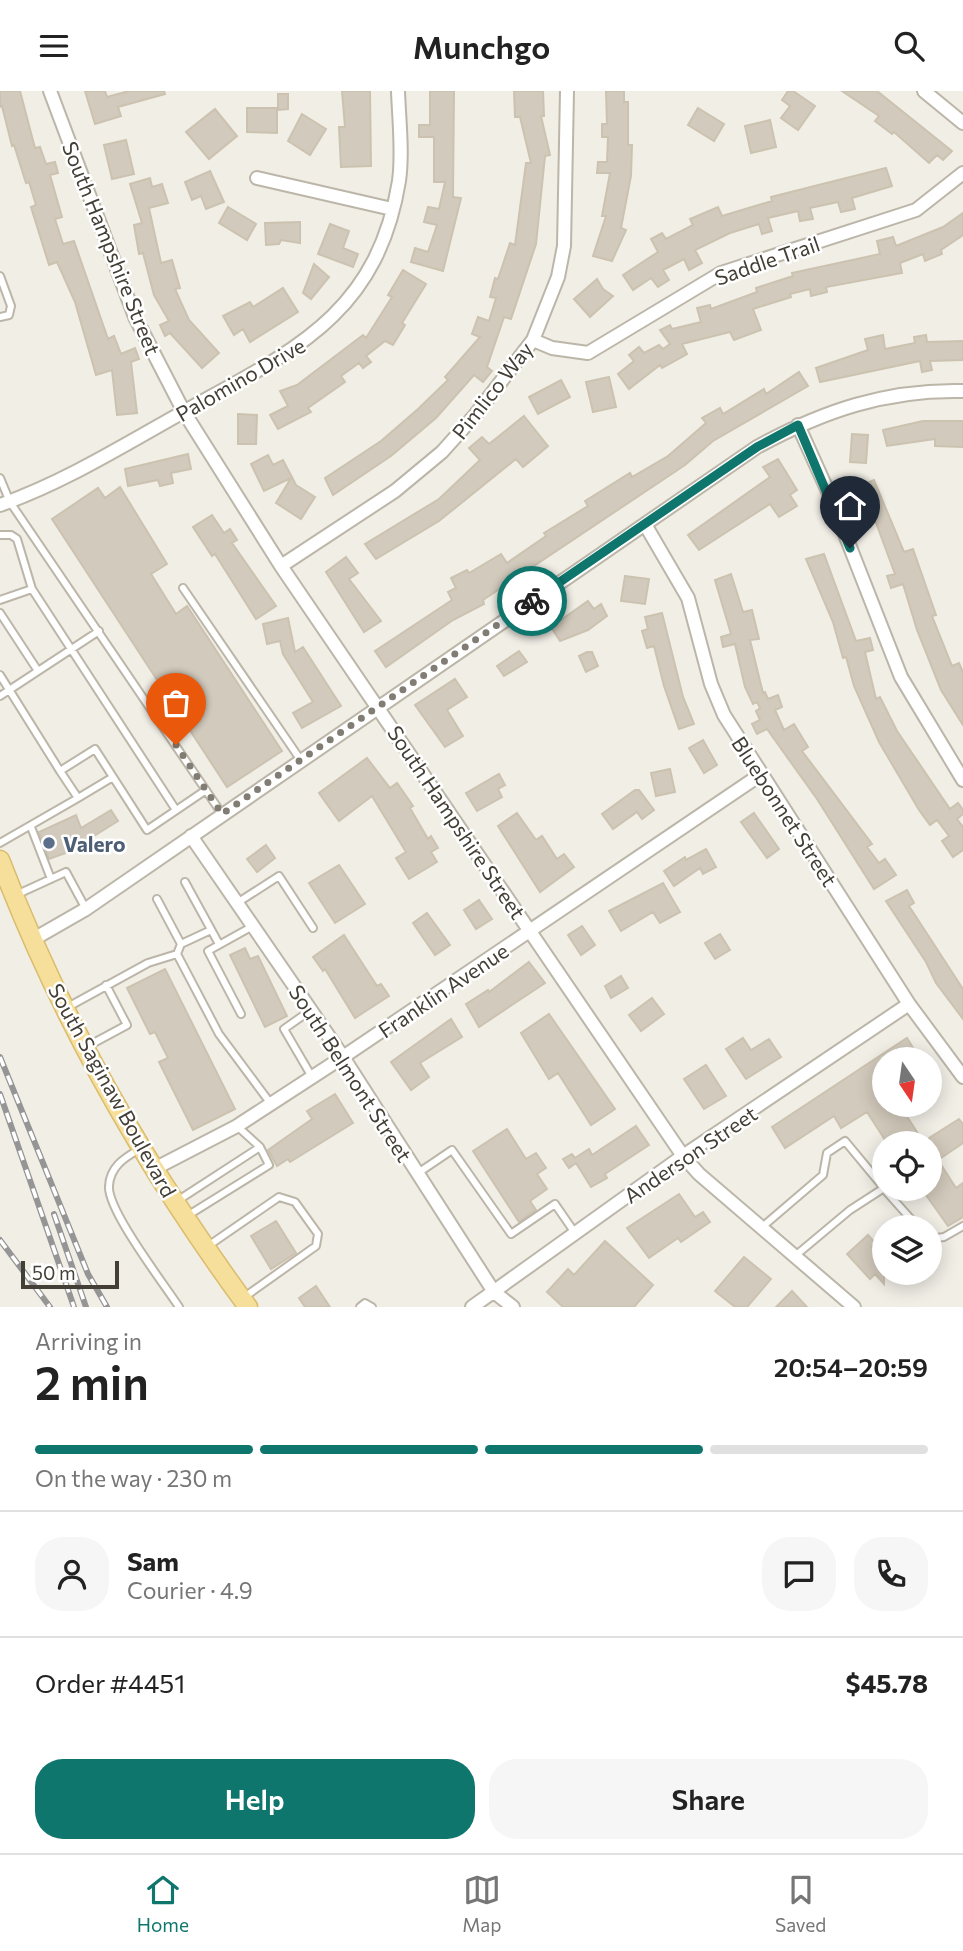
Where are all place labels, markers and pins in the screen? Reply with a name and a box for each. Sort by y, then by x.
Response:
pin [820,476,880,548]
pin [146,673,206,745]
place label: Valero [63,831,126,856]
marker: Valero [41,835,57,851]

